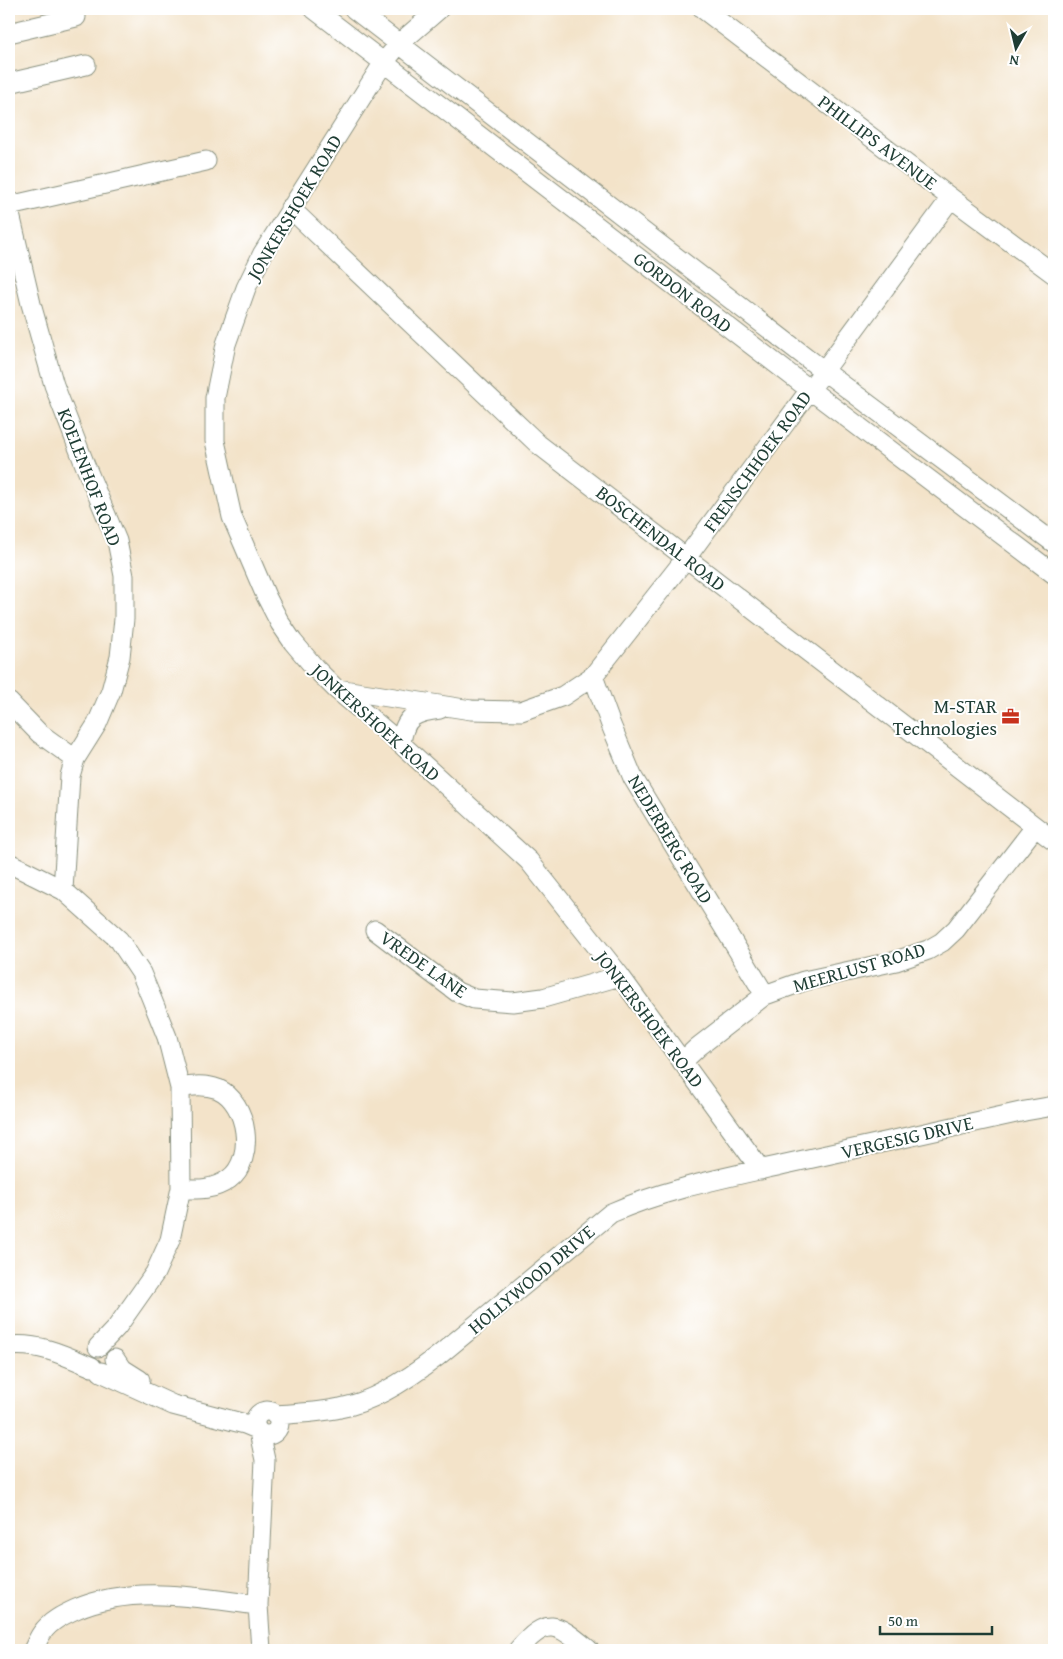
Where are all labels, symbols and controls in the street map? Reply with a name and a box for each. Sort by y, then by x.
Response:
north arrow [990,22,1040,72]
text: N [1008,50,1020,71]
street label: PHILLIPS AVENUE [812,88,944,197]
street label: JONKERSHOEK ROAD [238,129,349,287]
street label: GORDON ROAD [628,245,738,339]
street label: FRENSCHHOEK ROAD [696,385,818,537]
street label: KOELENHOF ROAD [51,404,129,550]
street label: BOSCHENDAL ROAD [590,478,732,598]
street label: JONKERSHOEK ROAD [304,655,447,788]
place label: M-STAR Technologies [893,692,997,742]
office icon: M-STAR Technologies [1001,707,1021,727]
street label: NEDERBERG ROAD [621,769,721,909]
street label: VREDE LANE [375,924,474,1005]
street label: MEERLUST ROAD [789,935,929,999]
street label: JONKERSHOEK ROAD [588,943,711,1093]
street label: VERGESIG DRIVE [838,1108,976,1166]
street label: HOLLYWOOD DRIVE [462,1217,601,1340]
scale bar [880,1604,993,1636]
text: 50 m [888,1610,919,1631]

